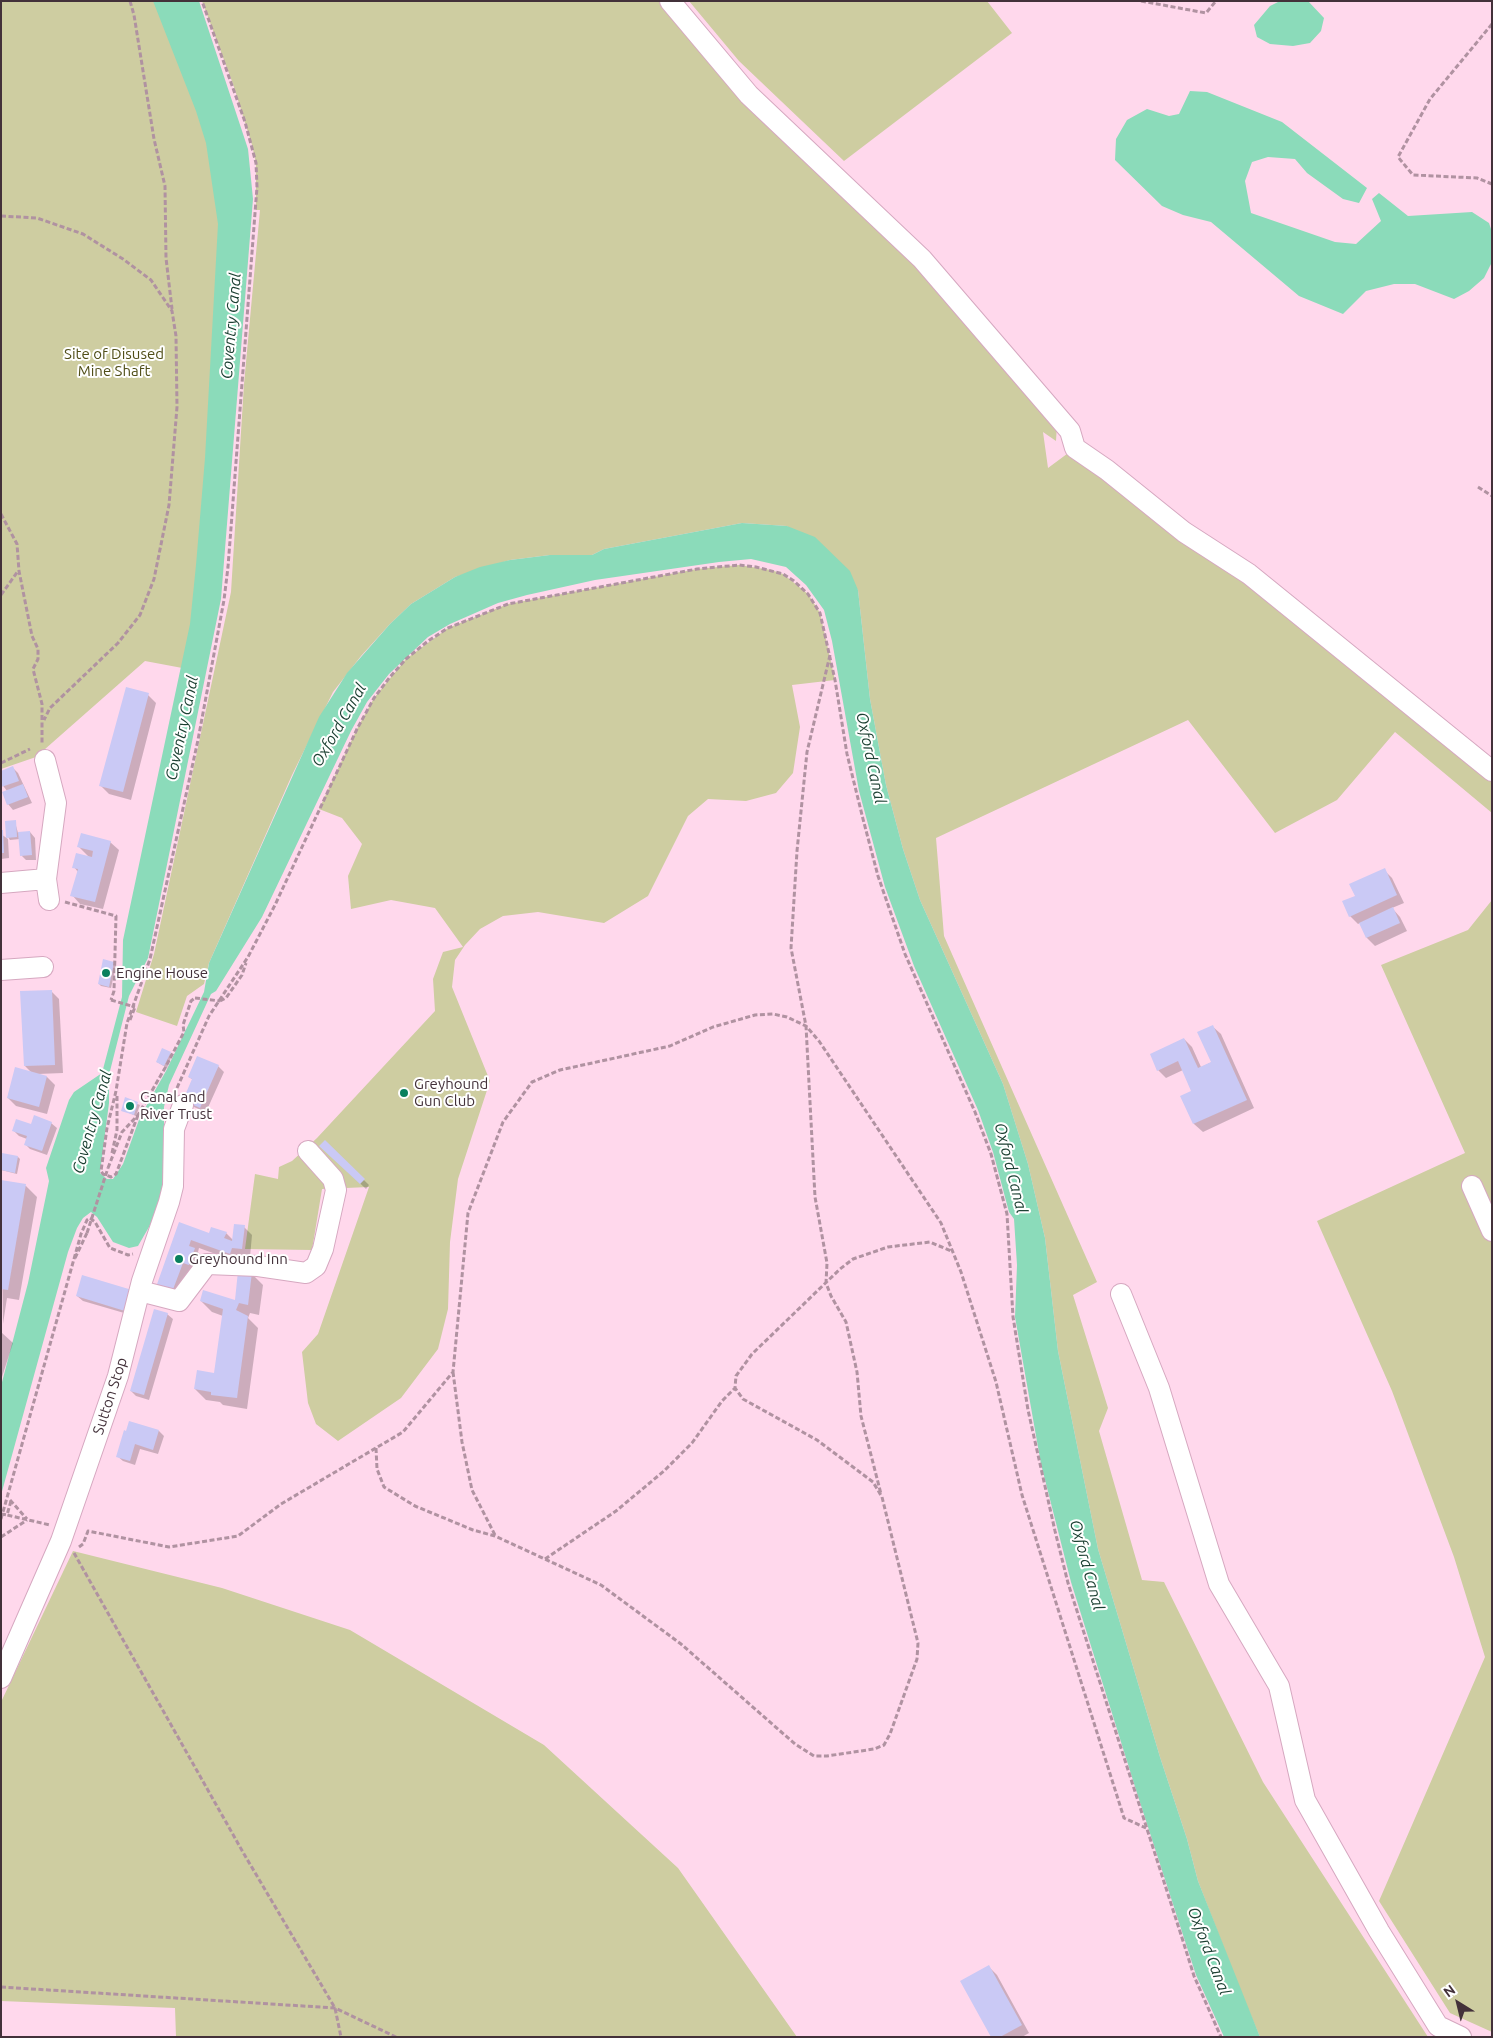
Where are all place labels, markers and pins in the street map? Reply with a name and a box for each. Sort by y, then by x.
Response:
place label: Engine House [116,964,208,982]
marker: Engine House [100,967,112,979]
place label: Greyhound Gun Club [414,1075,488,1110]
marker: Greyhound Gun Club [398,1087,410,1099]
place label: Canal and River Trust [140,1088,212,1123]
marker: Canal and River Trust [124,1100,136,1112]
place label: Greyhound Inn [189,1250,288,1268]
marker: Greyhound Inn [173,1253,185,1265]

